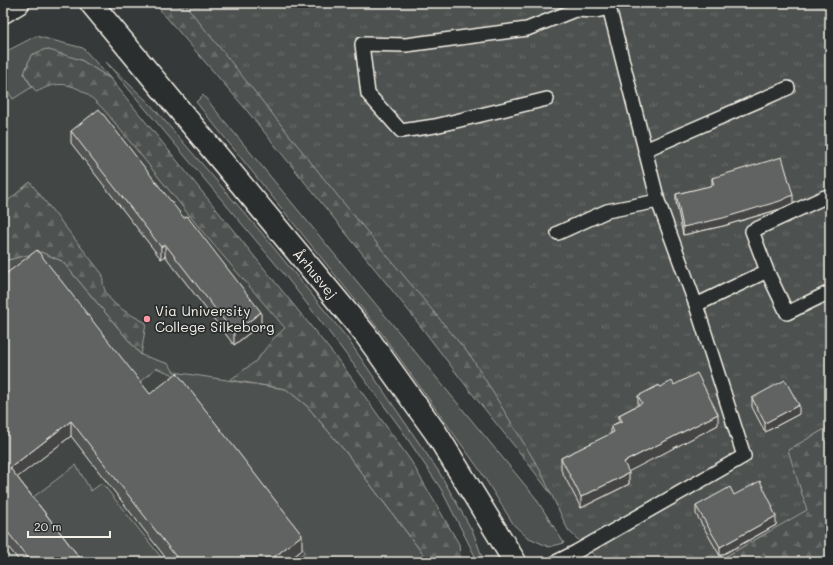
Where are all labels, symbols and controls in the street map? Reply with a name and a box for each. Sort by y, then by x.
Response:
street label: Århusvej [289,245,342,303]
place label: Via University College Silkeborg [155,301,274,336]
marker: Via University College Silkeborg [142,314,152,324]
scale bar [28,513,110,539]
text: 20 m [34,518,62,534]

